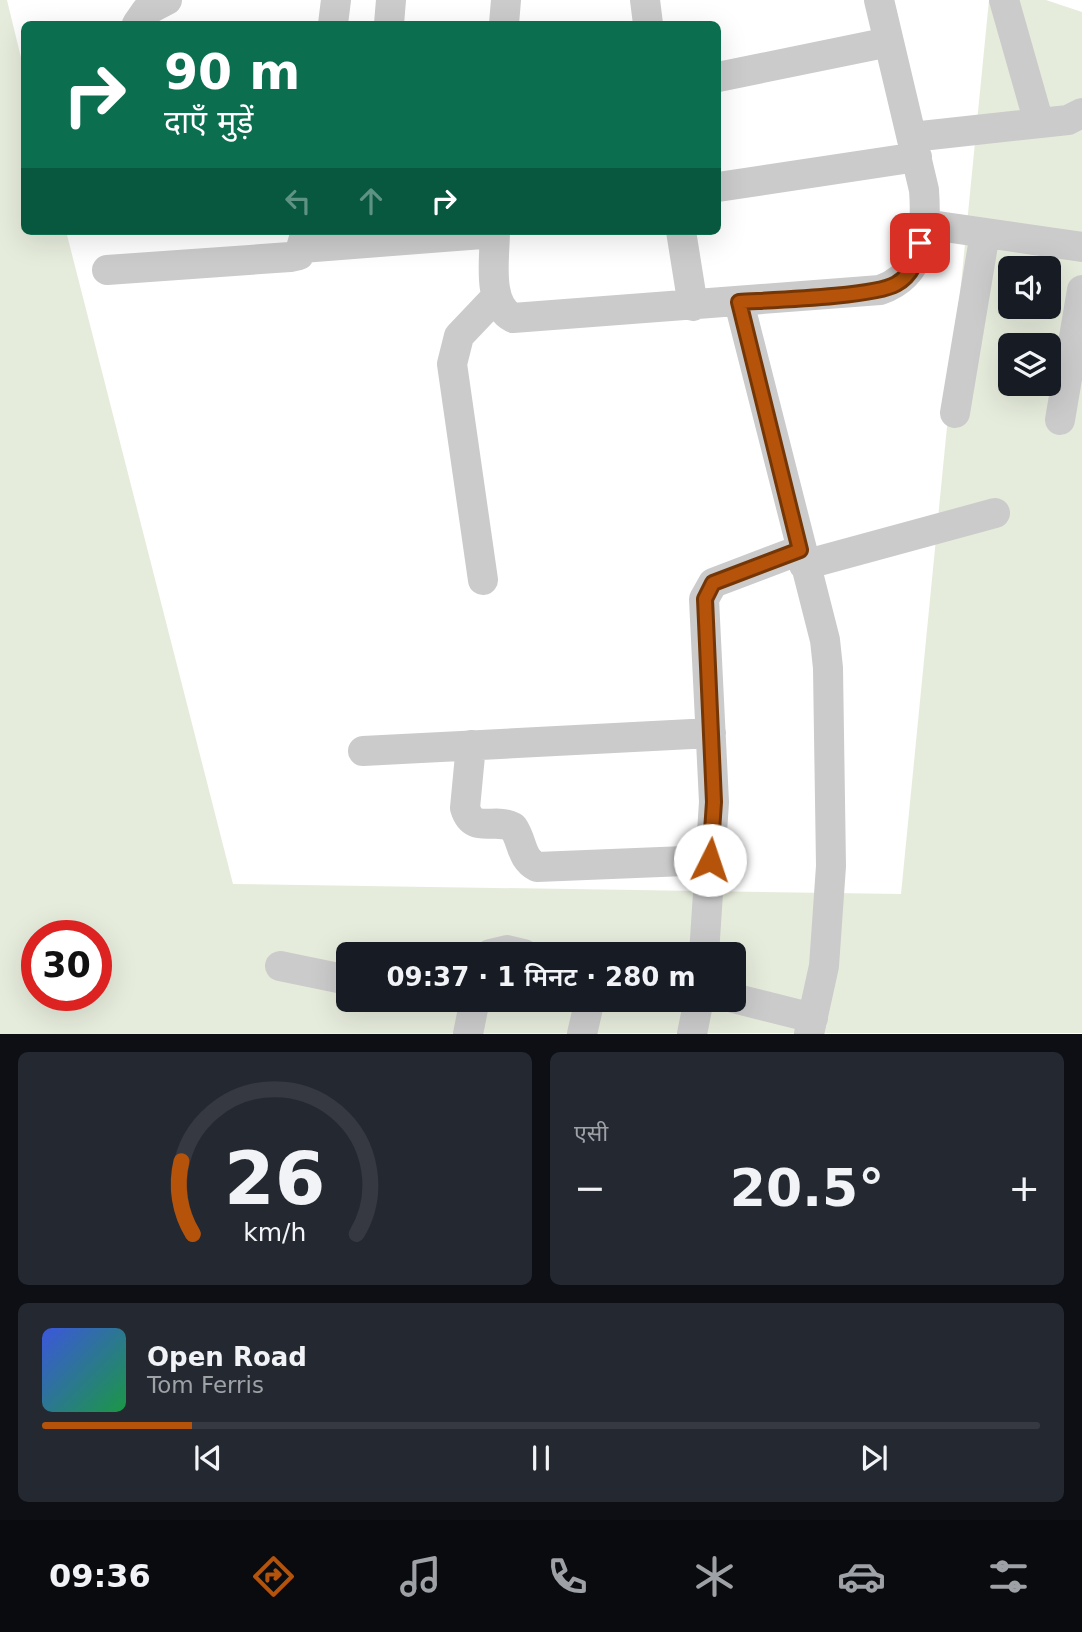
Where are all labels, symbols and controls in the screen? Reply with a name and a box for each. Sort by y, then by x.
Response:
text: 90 m [164,44,300,101]
icon: right [49,49,140,140]
text: दाएँ मुड़ें [164,103,253,141]
icon: left [279,182,317,220]
icon: ahead [352,182,390,220]
icon: right [425,182,463,220]
pin [890,213,950,273]
icon: arrive [901,224,939,262]
map controls [998,256,1061,396]
button: sound [998,256,1061,319]
button: layers [998,333,1061,396]
position arrow [673,823,747,897]
speed limit sign: 30 [21,920,112,1011]
text: 09:37 · 1 मिनट · 280 m [386,962,696,992]
text: एसी [574,1120,608,1146]
text: 26 [224,1137,326,1222]
text: 20.5° [730,1158,884,1218]
text: − [574,1166,606,1210]
text: + [1008,1166,1040,1210]
text: km/h [243,1218,307,1247]
text: Open Road [147,1342,307,1372]
text: Tom Ferris [147,1372,264,1398]
icon: previous [189,1439,227,1477]
icon: pause [522,1439,560,1477]
icon: next [855,1439,893,1477]
icon: directions [249,1552,298,1601]
icon: music [396,1552,445,1601]
icon: phone [543,1552,592,1601]
icon: climate [690,1552,739,1601]
icon: car [837,1552,886,1601]
icon: filters [984,1552,1033,1601]
text: 09:36 [49,1557,151,1595]

